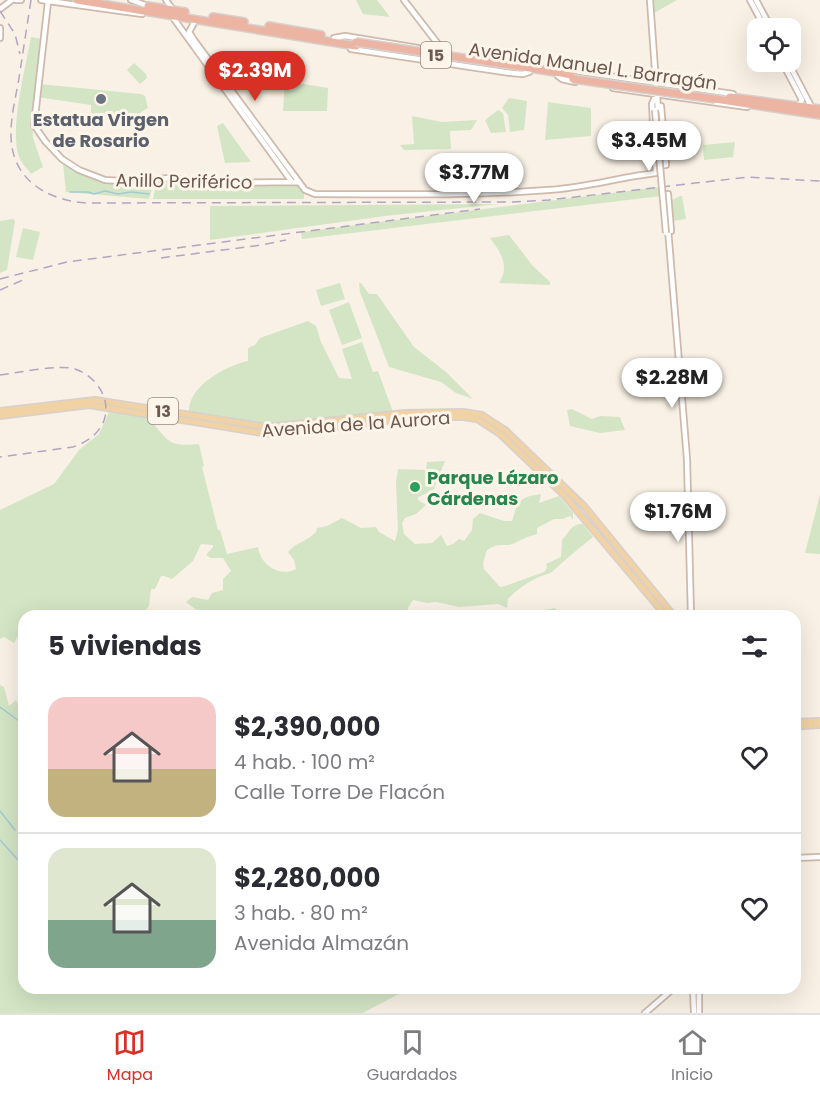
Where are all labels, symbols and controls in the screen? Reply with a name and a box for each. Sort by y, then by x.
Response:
map controls [747,18,801,72]
button: locate [747,18,801,72]
street label: Avenida Manuel L. Barragán [467,36,719,96]
road number: 15 [421,42,451,68]
pin: $2.39M [206,51,304,102]
text: $2.39M [219,56,291,84]
marker: Estatua Virgen de Rosario [94,92,108,106]
place label: Estatua Virgen de Rosario [33,107,169,153]
pin: $3.45M [600,121,698,172]
text: $3.45M [611,126,687,154]
pin: $3.77M [425,153,523,204]
text: $3.77M [439,158,509,186]
street label: Anillo Periférico [115,167,253,195]
pin: $2.28M [623,358,721,409]
text: $2.28M [636,363,708,391]
road number: 13 [148,398,178,424]
street label: Avenida de la Aurora [261,405,451,443]
place label: Parque Lázaro Cárdenas [427,465,559,511]
marker: Parque Lázaro Cárdenas [408,480,422,494]
pin: $1.76M [629,492,727,543]
text: $1.76M [644,497,712,525]
text: 5 viviendas [48,628,202,664]
icon: filters [738,630,771,663]
text: $2,390,000 [234,709,380,745]
icon: home [96,721,168,793]
icon: heart [738,741,771,774]
text: 4 hab. · 100 m² [234,748,375,776]
text: Calle Torre De Flacón [234,778,445,806]
text: $2,280,000 [234,860,380,896]
icon: home [96,872,168,944]
icon: heart [738,892,771,925]
text: 3 hab. · 80 m² [234,899,368,927]
text: Avenida Almazán [234,929,409,957]
tab: Mapa [107,1026,153,1087]
tab: Guardados [367,1026,457,1087]
tab: Inicio [671,1026,713,1087]

